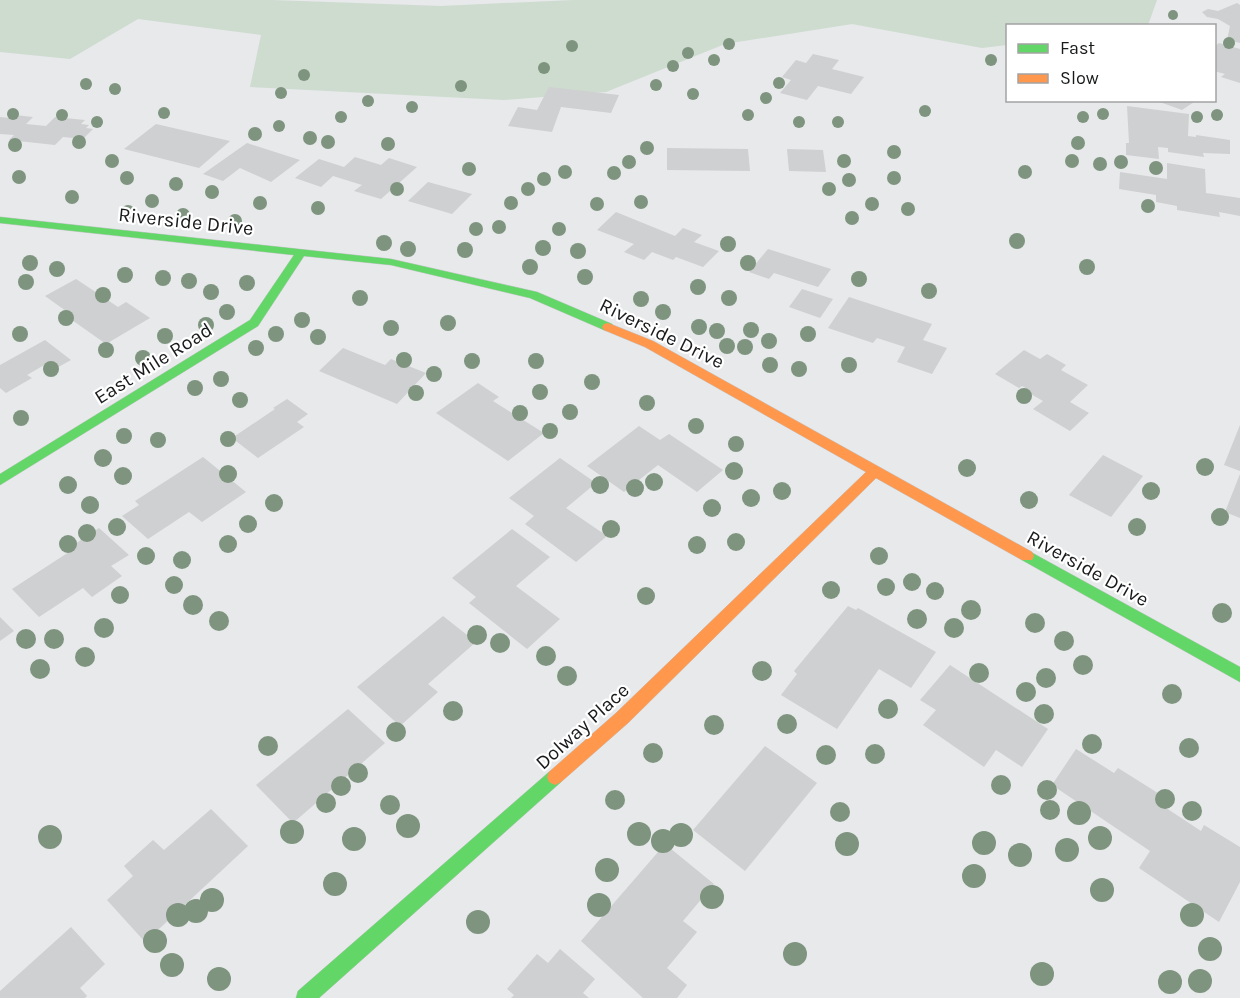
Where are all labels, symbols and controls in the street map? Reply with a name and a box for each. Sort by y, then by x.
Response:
legend [1006,24,1216,102]
text: Fast [1060,37,1095,59]
text: Slow [1060,67,1099,89]
street label: Riverside Drive [117,203,255,240]
street label: Riverside Drive [596,293,728,374]
street label: East Mile Road [90,318,216,409]
street label: Riverside Drive [1023,525,1153,611]
street label: Dolway Place [531,678,634,774]

